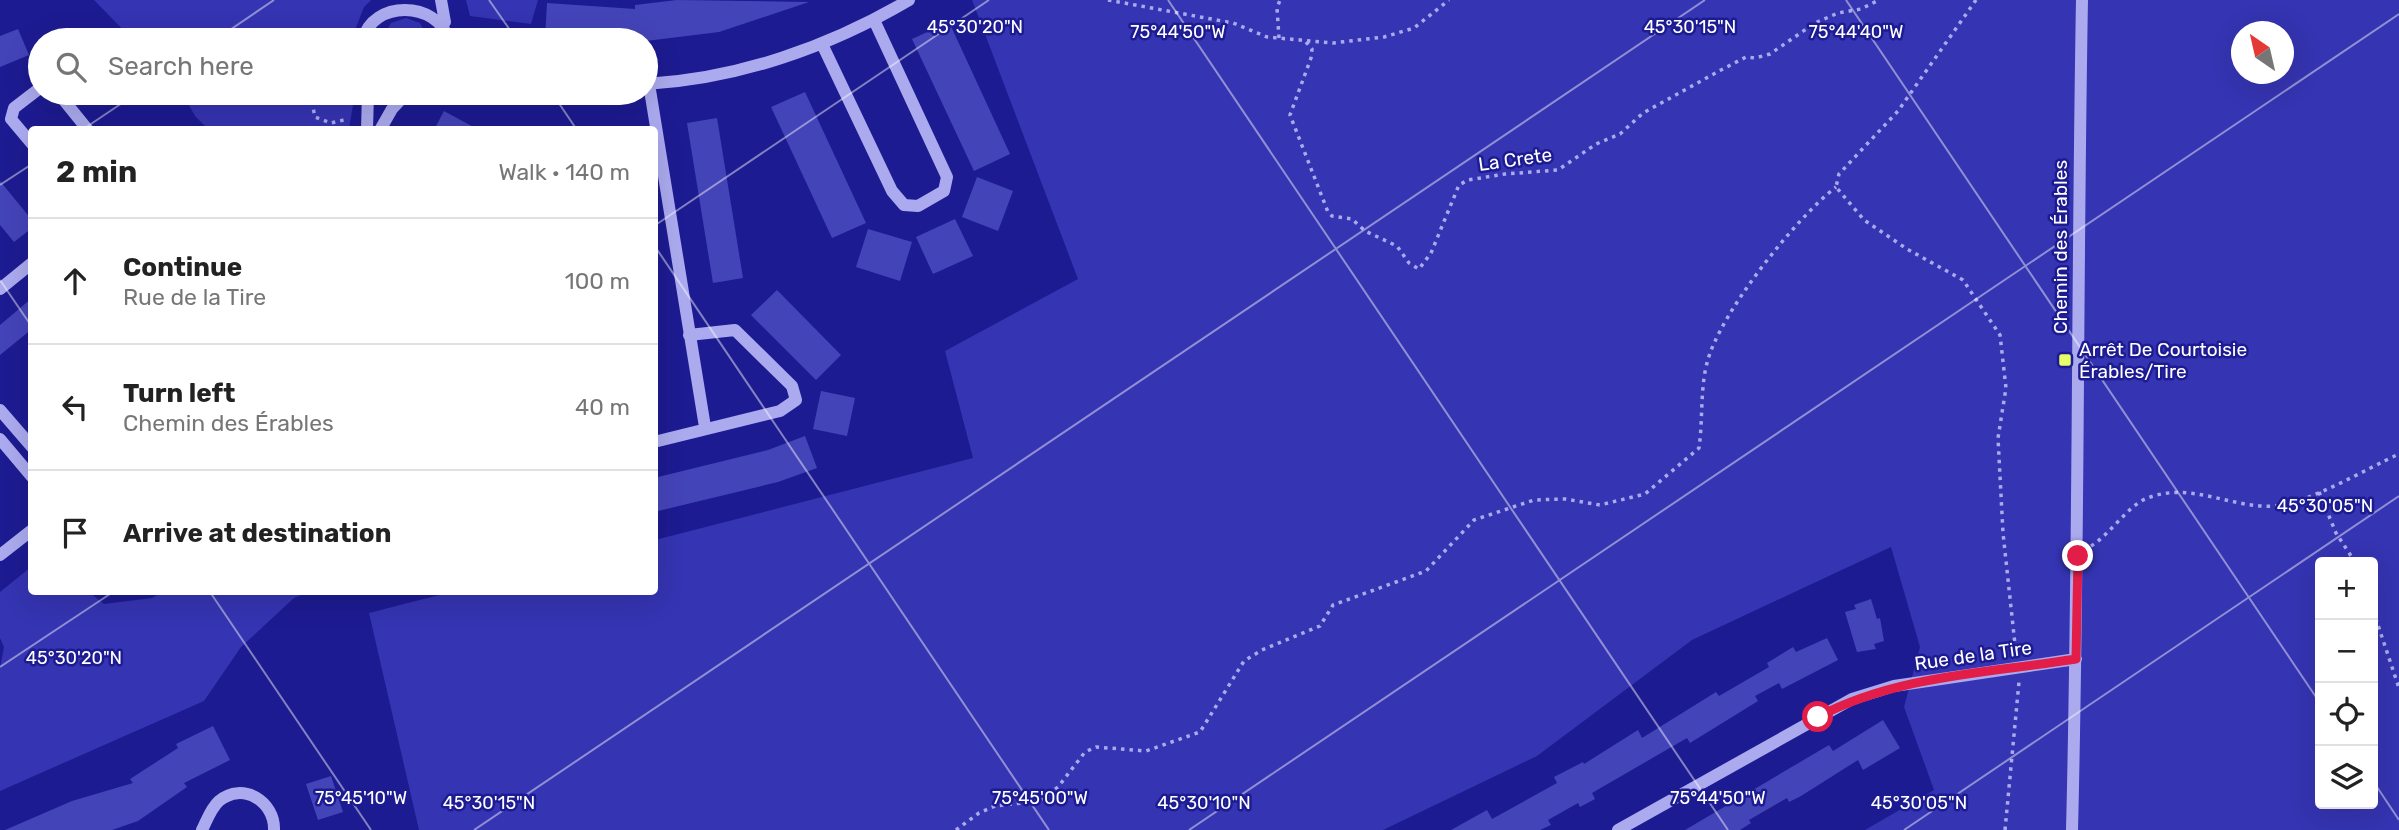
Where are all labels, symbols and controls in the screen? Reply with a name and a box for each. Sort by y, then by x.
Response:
text: 45°30'20"N [927,16,1023,38]
text: 45°30'15"N [1644,16,1736,38]
text: 75°44'50"W [1130,21,1226,43]
text: 75°44'40"W [1809,21,1903,43]
north arrow [2231,21,2294,84]
search box [28,28,658,105]
icon: search [52,48,90,86]
text: Search here [108,51,254,82]
street label: La Crete [1477,143,1553,176]
text: 2 min [56,154,137,190]
text: Walk · 140 m [498,158,630,186]
street label: Chemin des Érables [2049,160,2072,334]
text: Continue [123,252,242,283]
icon: ahead [56,262,94,300]
text: 100 m [565,267,630,295]
text: Rue de la Tire [123,283,266,311]
place label: Arrêt De Courtoisie Érables/Tire [2079,338,2247,383]
marker: Arrêt De Courtoisie Érables/Tire [2057,352,2073,368]
text: Turn left [123,378,235,409]
icon: left [56,388,94,426]
text: 40 m [575,393,630,421]
text: Chemin des Érables [123,409,334,437]
text: 45°30'05"N [2277,495,2373,517]
icon: arrive [56,514,94,552]
text: Arrive at destination [123,518,391,549]
route end [2062,540,2093,571]
map controls [2315,557,2378,809]
button: + [2315,557,2378,620]
button: − [2315,620,2378,683]
street label: Rue de la Tire [1913,636,2033,675]
text: 45°30'20"N [26,647,122,669]
button: locate [2315,683,2378,746]
route start [1802,701,1833,732]
button: layers [2315,746,2378,809]
text: 75°45'10"W [315,787,407,809]
text: 75°45'00"W [992,787,1088,809]
text: 75°44'50"W [1670,787,1766,809]
text: 45°30'15"N [443,792,535,814]
text: 45°30'10"N [1157,792,1251,814]
text: 45°30'05"N [1871,792,1967,814]

